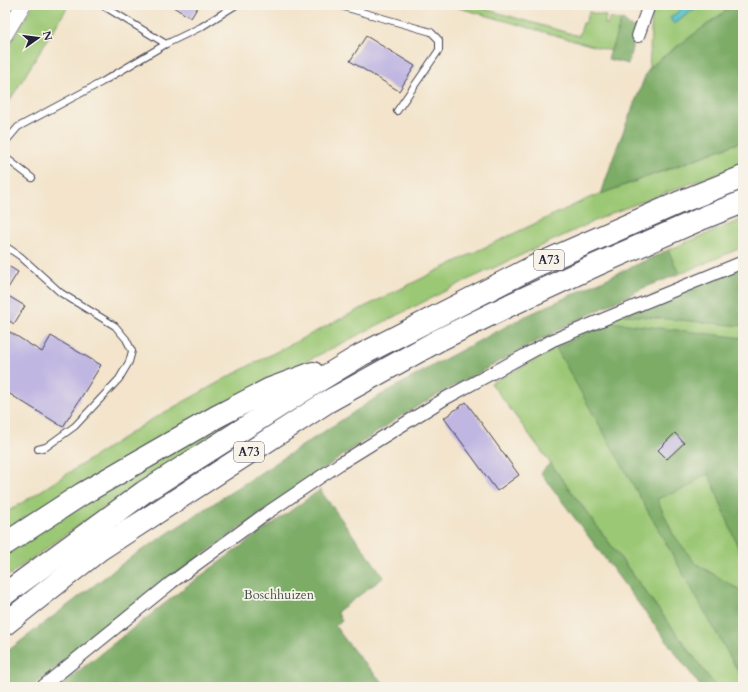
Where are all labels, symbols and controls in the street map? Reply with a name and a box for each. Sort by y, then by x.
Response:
north arrow [18,18,58,58]
text: N [39,29,56,43]
road number: A73 [534,250,564,270]
road number: A73 [234,442,264,462]
park label: Boschhuizen [244,586,315,604]

